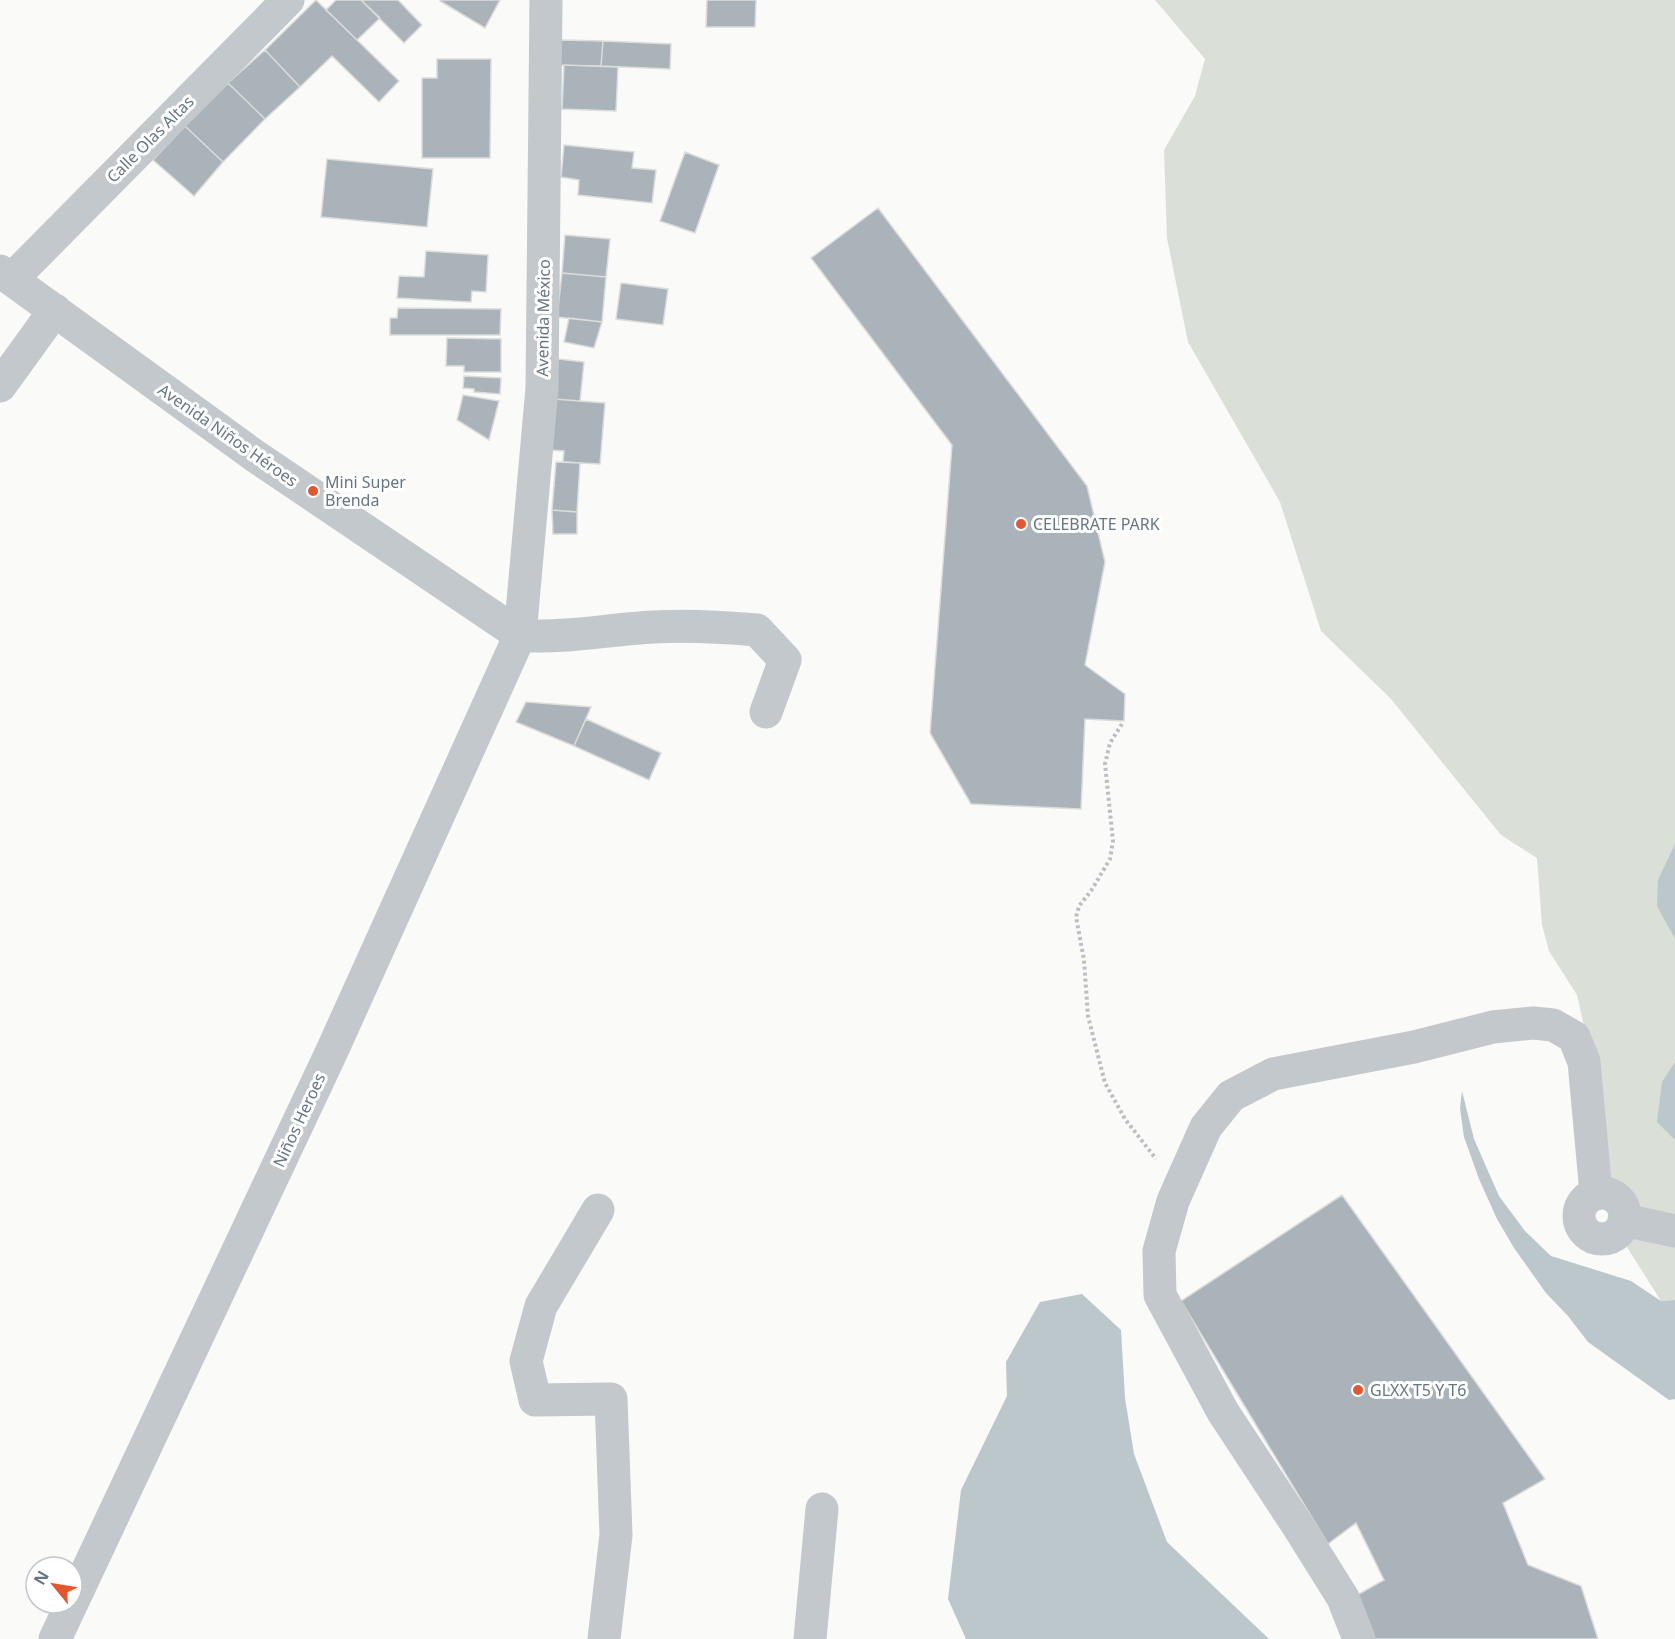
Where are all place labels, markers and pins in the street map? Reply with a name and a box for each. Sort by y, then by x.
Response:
place label: Mini Super Brenda [325,471,406,511]
marker: Mini Super Brenda [306,484,320,498]
place label: CELEBRATE PARK [1033,513,1160,535]
marker: CELEBRATE PARK [1014,517,1028,531]
place label: GLXX T5 Y T6 [1370,1379,1466,1401]
marker: GLXX T5 Y T6 [1351,1383,1365,1397]

